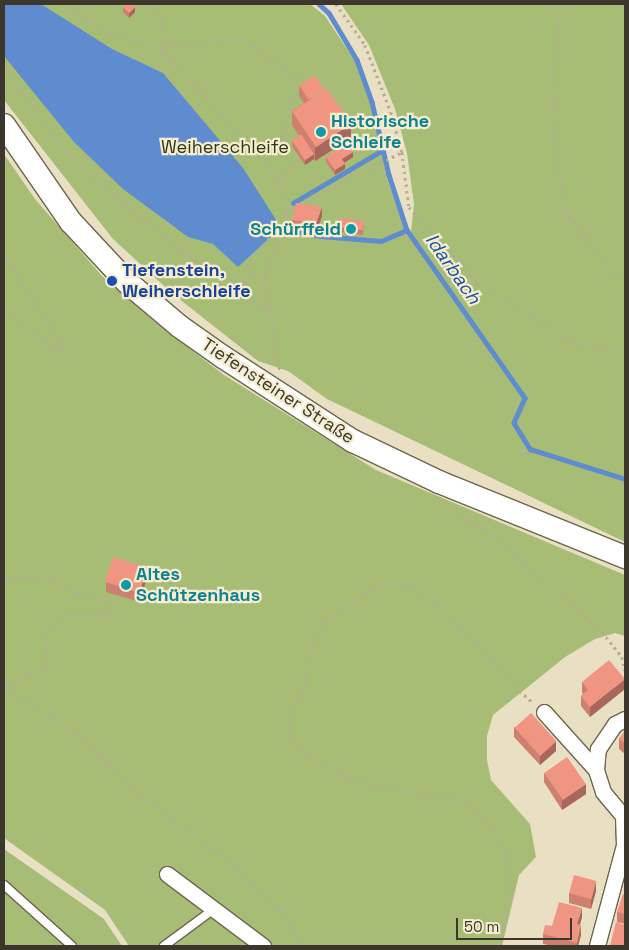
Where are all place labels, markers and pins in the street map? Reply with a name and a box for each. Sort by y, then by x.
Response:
place label: Historische Schleife [331,111,429,154]
marker: Historische Schleife [315,126,327,138]
place label: Schürffeld [250,218,341,240]
marker: Schürffeld [345,223,357,235]
place label: Tiefenstein, Weiherschleife [122,260,251,302]
marker: Tiefenstein, Weiherschleife [106,275,118,287]
place label: Altes Schützenhaus [136,564,260,606]
marker: Altes Schützenhaus [120,579,132,591]

